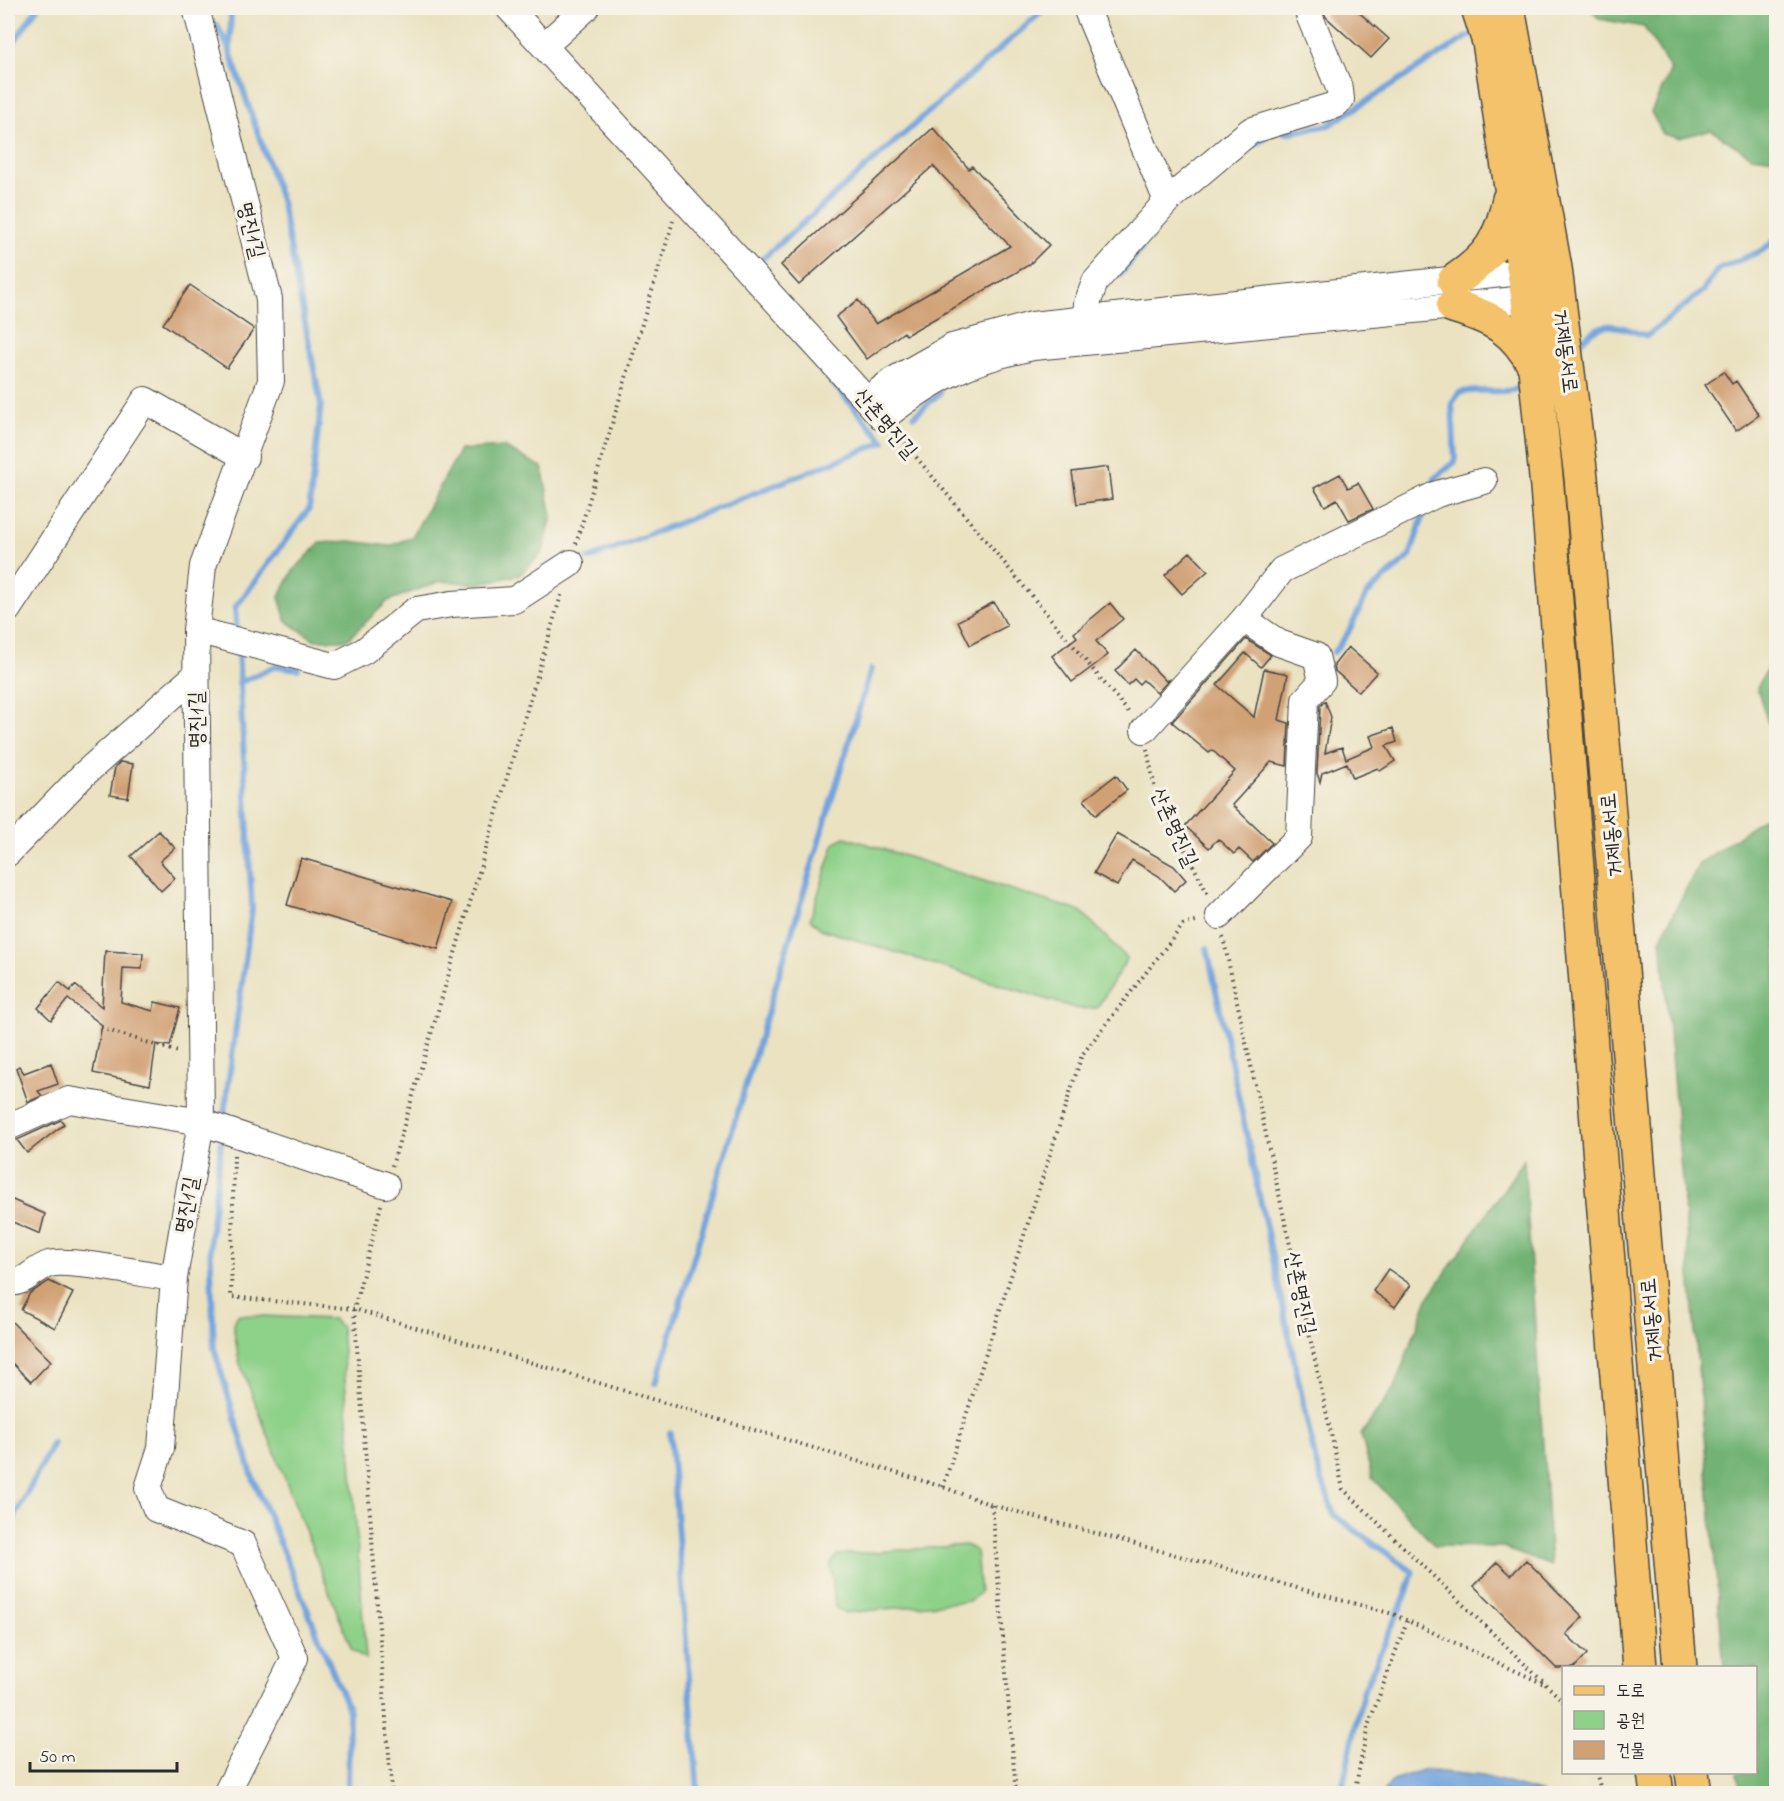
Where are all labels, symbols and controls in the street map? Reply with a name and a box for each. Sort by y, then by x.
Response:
street label: 명진1길 [229,199,272,262]
street label: 거제동서로 [1544,307,1584,395]
street label: 산촌명진길 [845,383,924,466]
street label: 명진1길 [182,691,213,749]
street label: 산촌명진길 [1142,783,1205,873]
street label: 거제동서로 [1594,791,1632,878]
street label: 명진1길 [168,1174,208,1236]
street label: 산촌명진길 [1276,1249,1323,1338]
street label: 거제동서로 [1634,1276,1672,1363]
legend [1562,1666,1757,1774]
text: 도로 [1616,1679,1645,1705]
text: 공원 [1616,1709,1645,1735]
scale bar [30,1735,177,1773]
text: 건물 [1616,1739,1645,1765]
text: 50 m [39,1745,76,1771]

